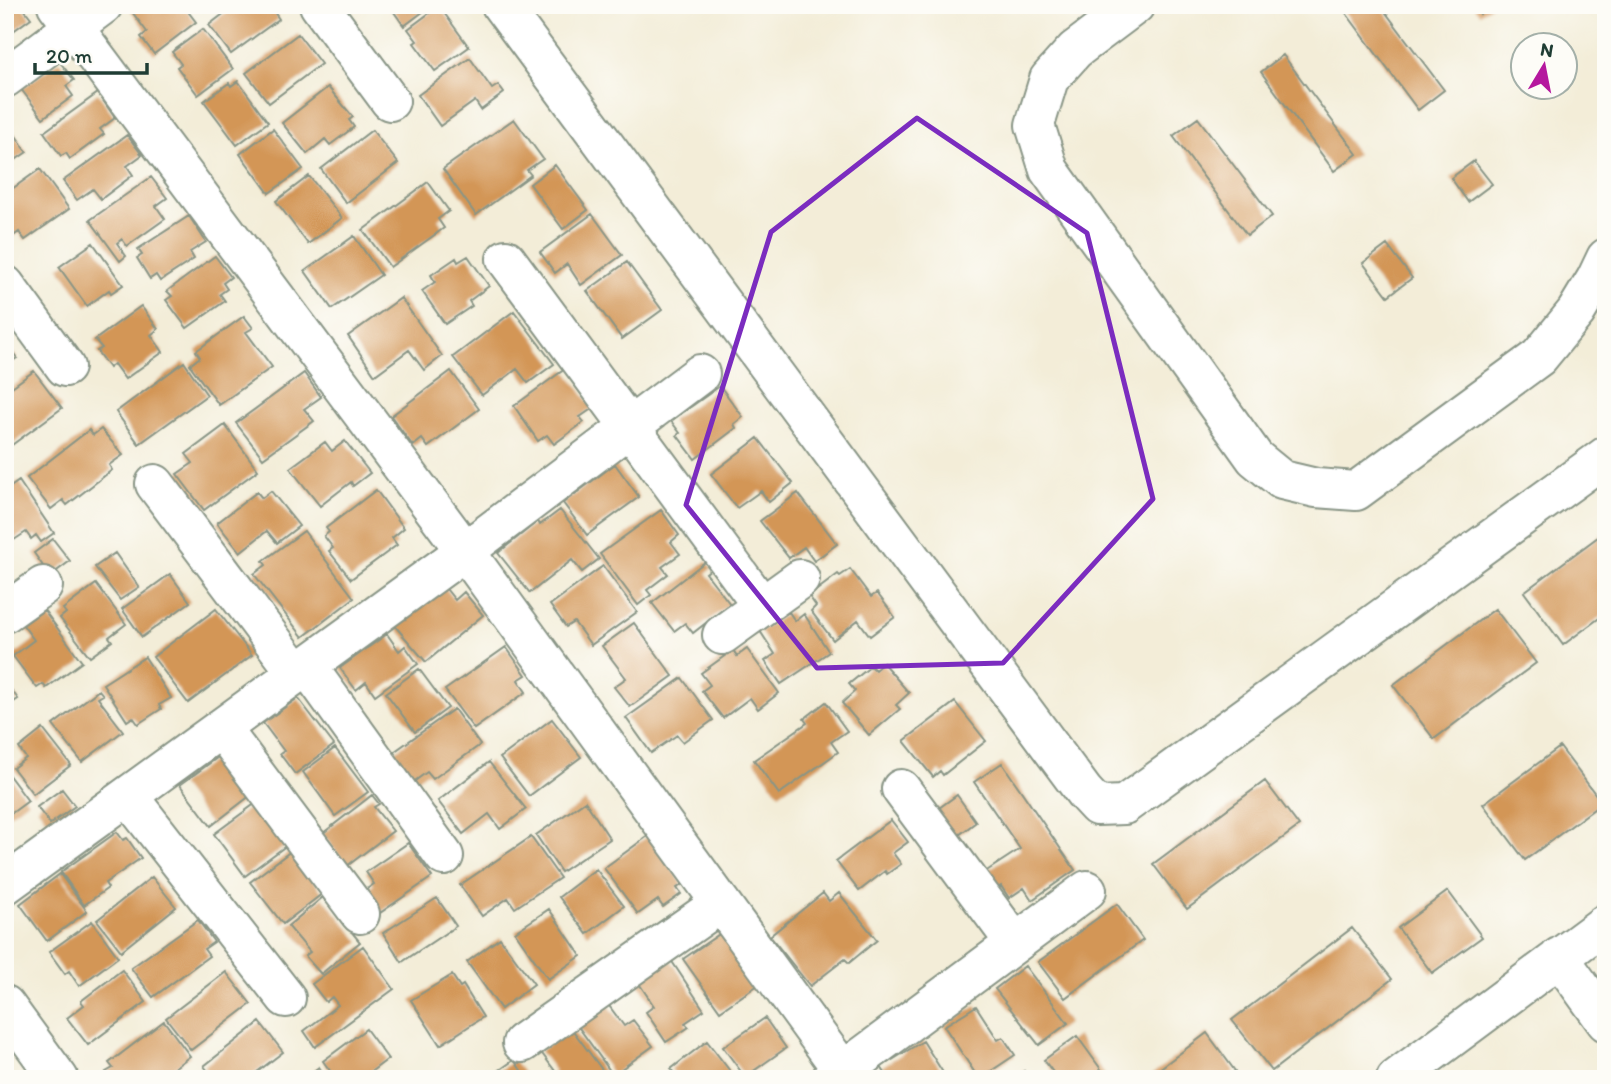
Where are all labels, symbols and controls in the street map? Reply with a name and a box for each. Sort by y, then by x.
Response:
scale bar [35,32,147,76]
north arrow [1510,32,1580,102]
text: N [1539,37,1555,62]
text: 20 m [46,43,93,68]

